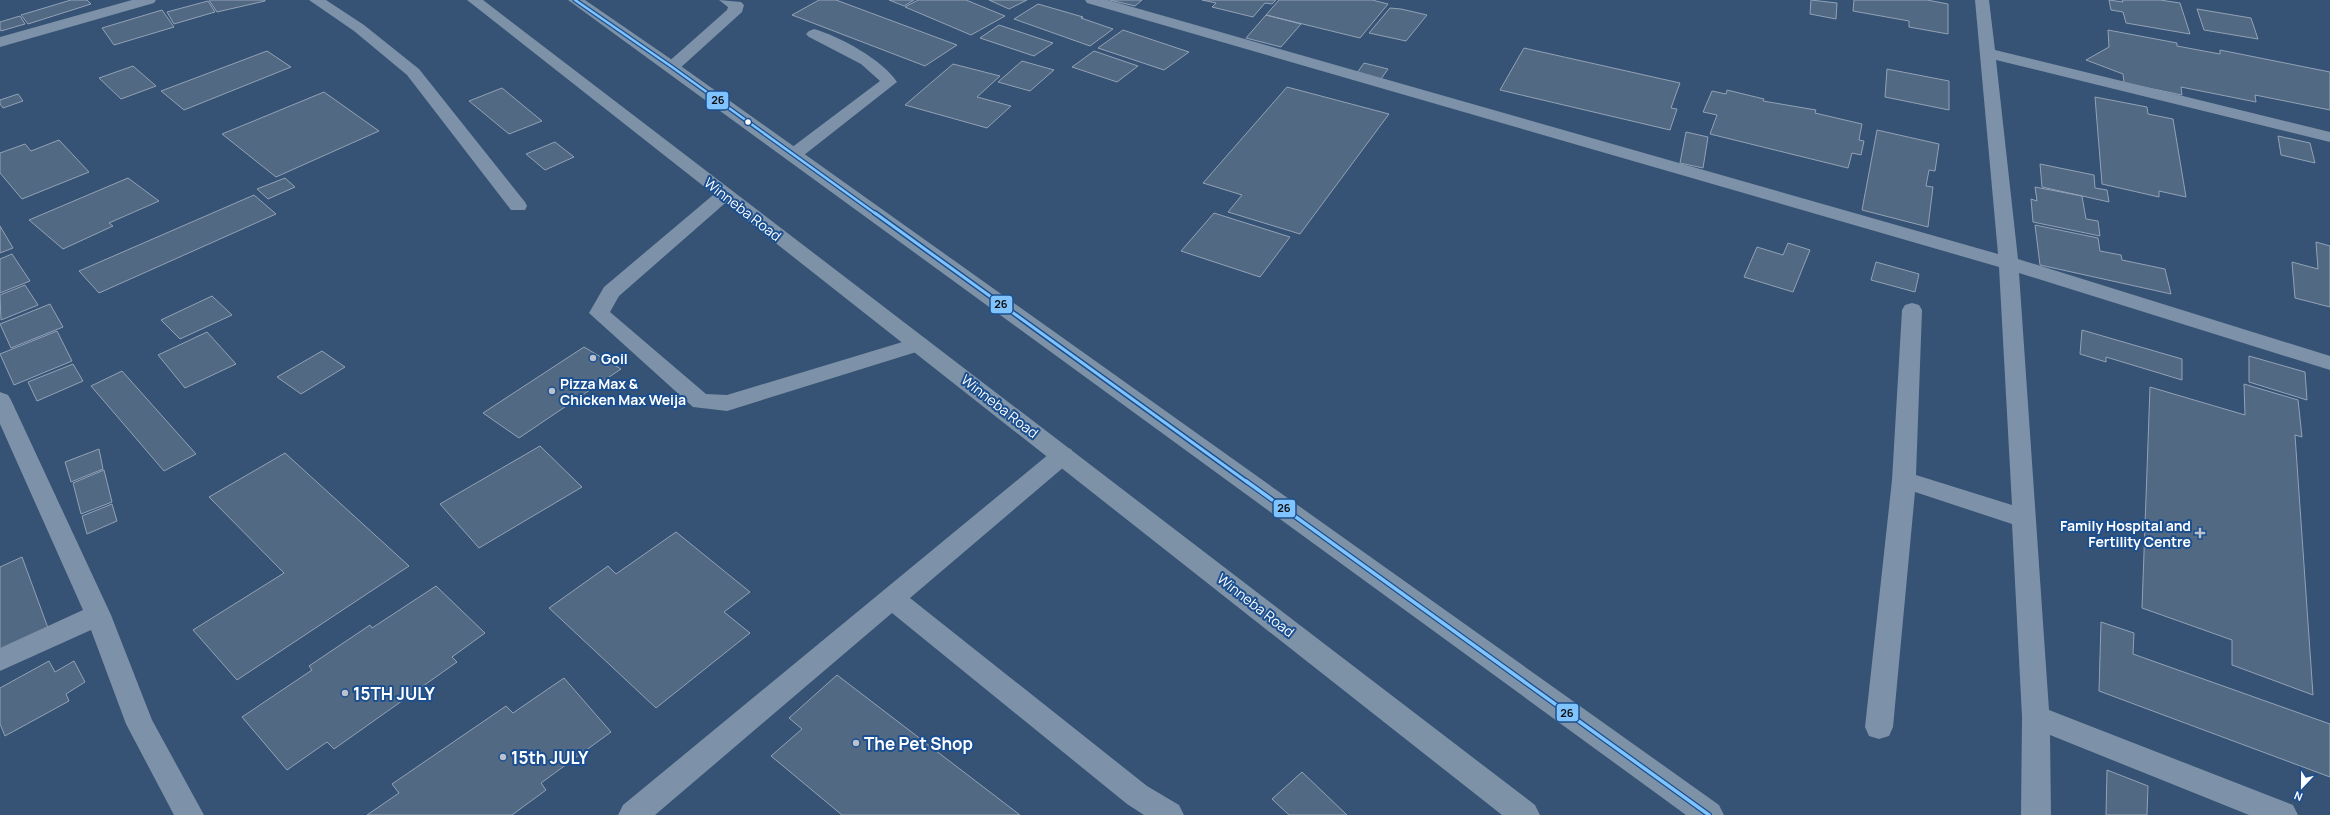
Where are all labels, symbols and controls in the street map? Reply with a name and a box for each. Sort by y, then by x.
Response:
line badge: 26 [706,91,729,110]
text: 26 [711,92,725,107]
unlabelled marker [743,117,753,127]
street label: Winneba Road [701,173,785,245]
line badge: 26 [990,295,1013,314]
text: 26 [994,296,1008,311]
place label: Goil [601,349,628,368]
marker: Goil [588,353,598,363]
street label: Winneba Road [958,370,1042,442]
place label: Pizza Max & Chicken Max Weija [560,374,686,409]
marker: Pizza Max & Chicken Max Weija [547,386,557,396]
line badge: 26 [1273,499,1296,518]
text: 26 [1277,500,1291,515]
place label: Family Hospital and Fertility Centre [2060,516,2191,551]
marker: Family Hospital and Fertility Centre [2194,527,2206,539]
street label: Winneba Road [1214,569,1298,641]
place label: 15TH JULY [353,682,436,705]
marker: 15TH JULY [340,688,350,698]
line badge: 26 [1556,703,1579,722]
text: 26 [1560,705,1574,720]
place label: The Pet Shop [864,732,973,755]
marker: The Pet Shop [851,738,861,748]
place label: 15th JULY [511,746,589,769]
marker: 15th JULY [498,752,508,762]
north arrow [2282,767,2322,807]
text: N [2292,788,2305,805]

